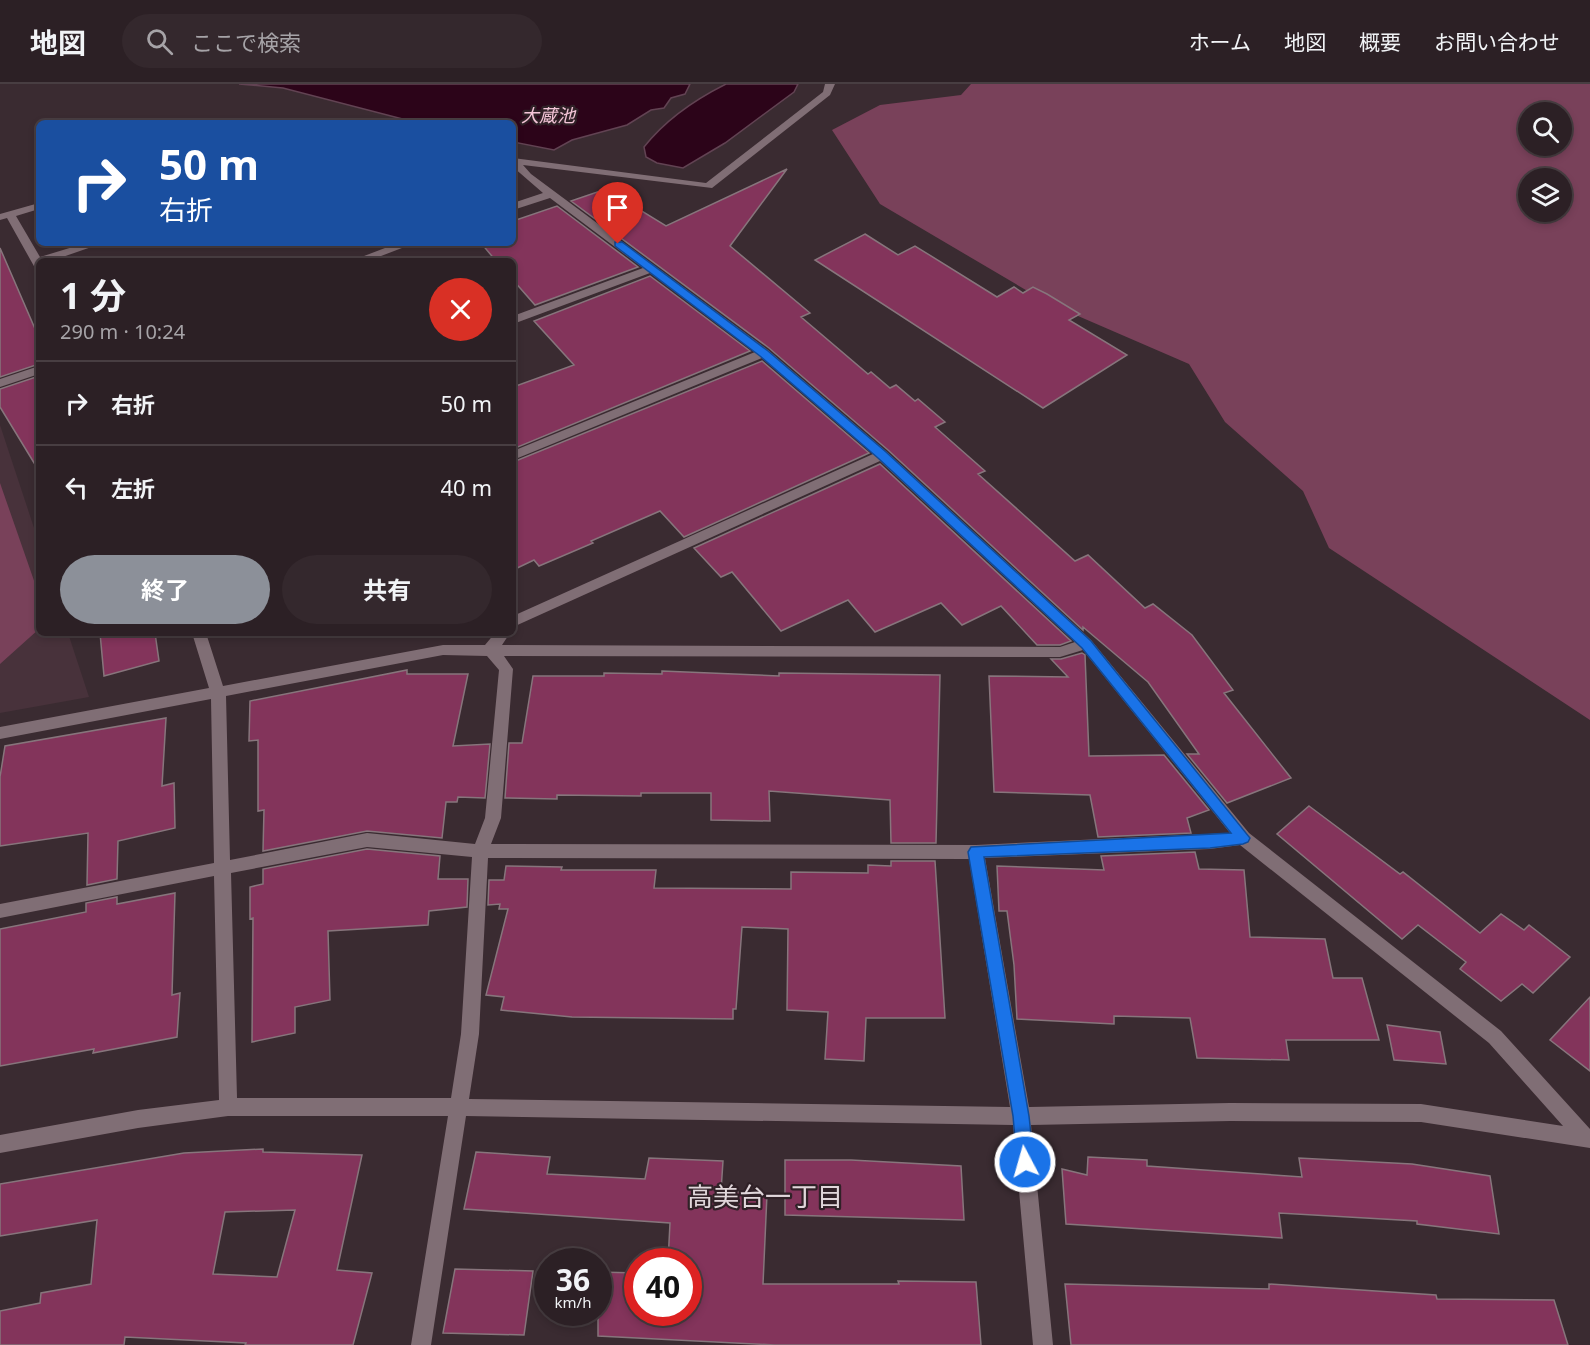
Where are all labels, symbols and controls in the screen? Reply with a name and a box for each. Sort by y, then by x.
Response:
search box [122,14,542,68]
text: 地図 [30,23,86,61]
icon: search [143,25,176,58]
text: ここで検索 [191,27,301,57]
text: ホーム [1189,28,1251,56]
text: 地図 [1284,28,1326,56]
text: 概要 [1359,28,1401,56]
text: お問い合わせ [1434,28,1560,56]
map controls [1518,102,1572,222]
button: search [1518,102,1572,156]
water label: 大蔵池 [521,103,577,127]
text: 50 m [159,135,259,192]
icon: right [60,144,138,222]
button: layers [1518,168,1572,222]
pin [592,182,643,244]
text: 右折 [159,191,213,228]
icon: arrive [601,191,634,224]
text: 1 分 [60,271,126,320]
button: close [429,278,492,341]
text: 290 m · 10:24 [60,318,185,345]
icon: right [60,387,93,420]
text: 50 m [441,388,492,418]
text: 右折 [111,389,155,419]
icon: left [60,471,93,504]
text: 40 m [441,472,492,502]
text: 左折 [111,473,155,503]
button: 終了 [60,555,270,624]
button: 共有 [282,555,492,624]
position arrow [993,1130,1057,1194]
district label: 高美台一丁目 [687,1178,843,1214]
speed limit sign: 40 [624,1248,702,1326]
text: 36 [556,1259,590,1300]
text: km/h [555,1292,591,1312]

